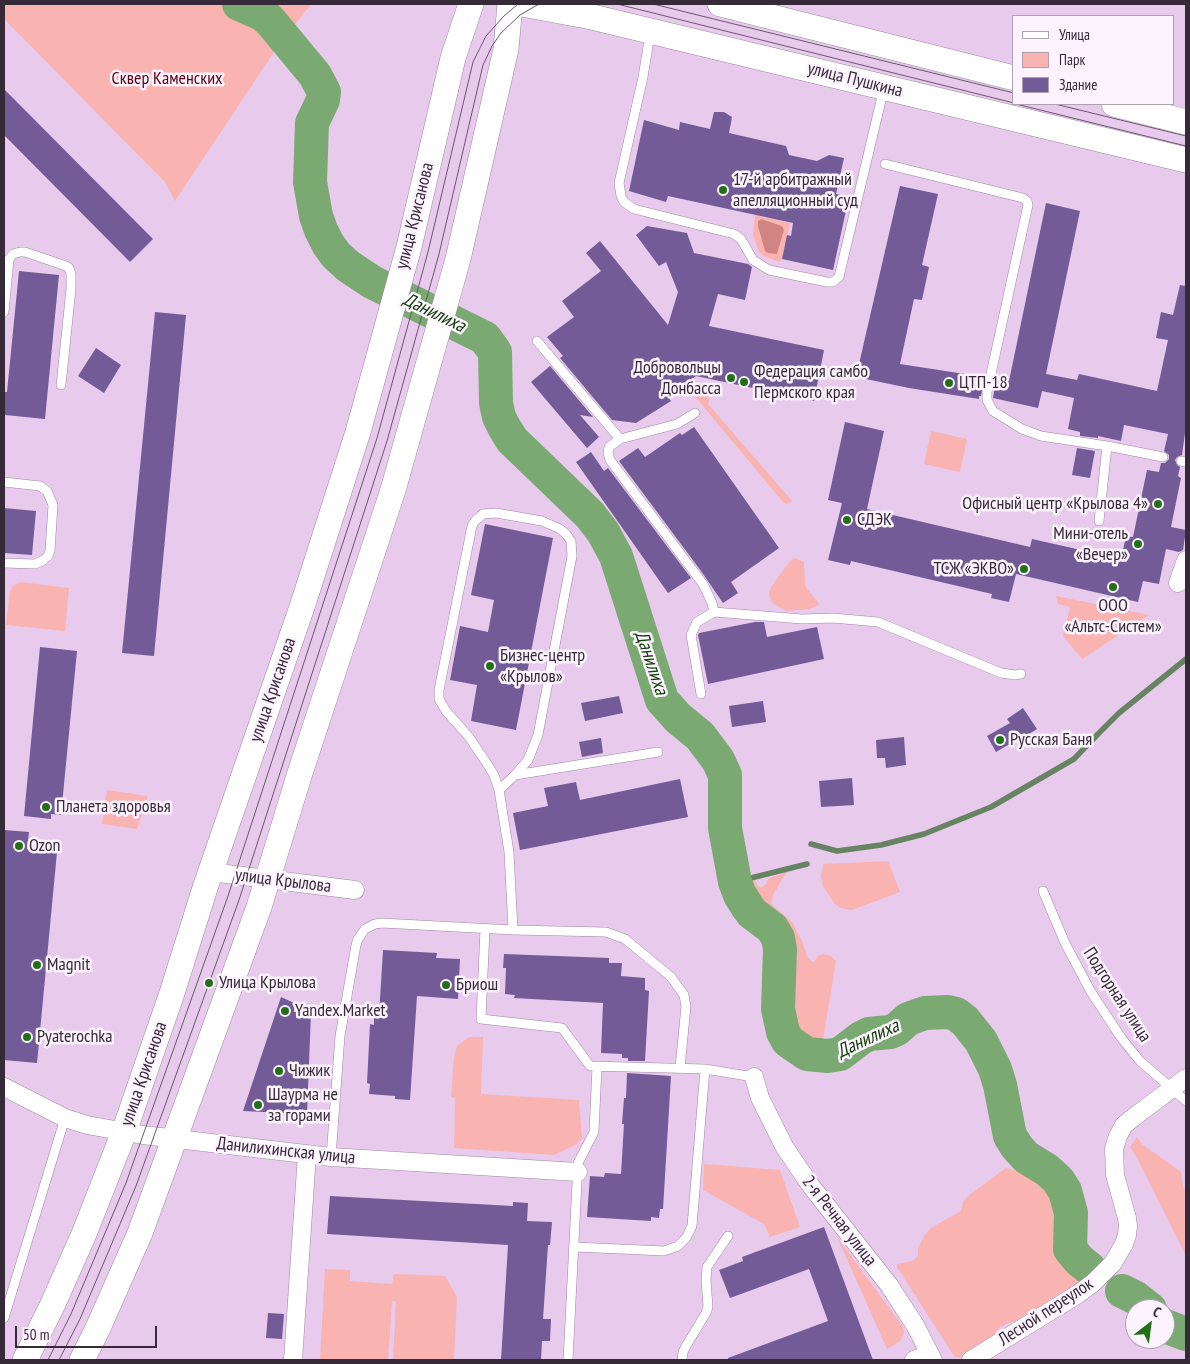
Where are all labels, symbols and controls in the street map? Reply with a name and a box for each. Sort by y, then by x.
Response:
legend [1012,15,1175,105]
text: Улица [1059,25,1090,44]
text: Парк [1059,50,1085,69]
street label: улица Пушкина [805,58,905,102]
park label: Сквер Каменских [112,68,222,90]
text: Здание [1059,75,1097,94]
street label: улица Крисанова [391,161,439,271]
place label: 17-й арбитражный апелляционный суд [733,169,858,212]
marker: 17-й арбитражный апелляционный суд [717,184,729,196]
water label: Данилиха [399,288,469,338]
place label: Добровольцы Донбасса [634,357,721,399]
place label: Федерация самбо Пермского края [754,361,868,404]
marker: Добровольцы Донбасса [725,372,737,384]
place label: ЦТП-18 [959,372,1008,394]
marker: Федерация самбо Пермского края [738,376,750,388]
marker: ЦТП-18 [943,377,955,389]
place label: Офисный центр «Крылова 4» [962,493,1148,515]
marker: Офисный центр «Крылова 4» [1152,498,1164,510]
place label: СДЭК [857,509,892,531]
marker: СДЭК [841,514,853,526]
place label: Мини-отель «Вечер» [1053,523,1128,566]
marker: Мини-отель «Вечер» [1132,538,1144,550]
place label: ТСЖ «ЭКВО» [933,558,1014,580]
marker: ТСЖ «ЭКВО» [1018,563,1030,575]
marker: ООО «Альтс-Систем» [1107,581,1119,593]
place label: ООО «Альтс-Систем» [1064,595,1162,638]
water label: Данилиха [629,628,673,698]
street label: улица Крисанова [245,635,301,745]
place label: Бизнес-центр «Крылов» [500,645,585,688]
marker: Бизнес-центр «Крылов» [484,660,496,672]
place label: Русская Баня [1010,729,1092,751]
marker: Русская Баня [994,734,1006,746]
place label: Планета здоровья [56,796,171,818]
marker: Планета здоровья [40,801,52,813]
place label: Ozon [29,835,61,857]
marker: Ozon [13,840,25,852]
street label: улица Крылова [234,864,332,898]
street label: Подгорная улица [1078,944,1156,1046]
place label: Magnit [47,954,90,976]
marker: Magnit [31,959,43,971]
place label: Улица Крылова [219,972,316,994]
place label: Бриош [456,974,498,996]
marker: Улица Крылова [203,977,215,989]
marker: Бриош [440,979,452,991]
place label: Yandex.Market [295,1000,386,1022]
marker: Yandex.Market [279,1005,291,1017]
water label: Данилиха [833,1015,903,1063]
street label: улица Крисанова [116,1019,172,1129]
place label: Pyaterochka [37,1026,113,1048]
marker: Pyaterochka [21,1031,33,1043]
place label: Чижик [289,1060,330,1082]
marker: Чижик [273,1065,285,1077]
place label: Шаурма не за горами [268,1084,338,1126]
marker: Шаурма не за горами [252,1099,264,1111]
street label: Данилихинская улица [216,1133,356,1169]
street label: 2-я Речная улица [797,1171,881,1271]
street label: Лесной переулок [994,1273,1098,1351]
north arrow [1125,1299,1175,1349]
text: С [1150,1302,1164,1321]
scale bar [18,1316,160,1348]
text: 50 m [23,1325,49,1344]

